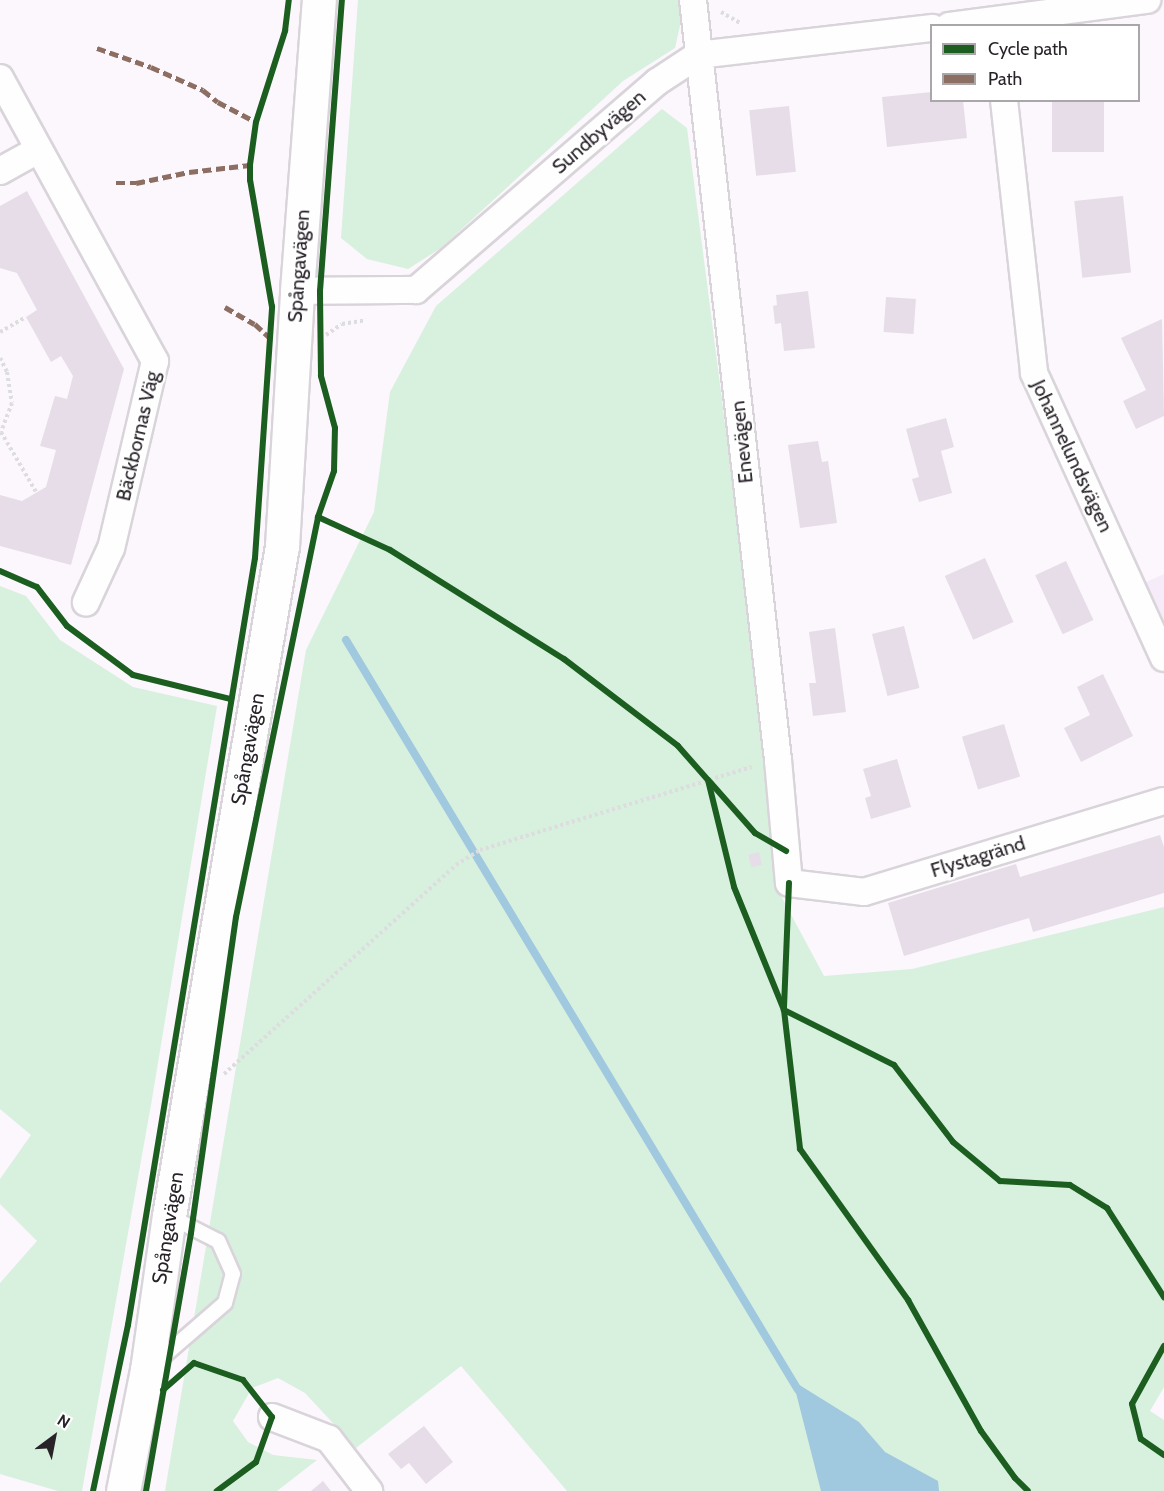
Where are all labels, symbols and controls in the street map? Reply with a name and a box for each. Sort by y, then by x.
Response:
legend [930,24,1140,102]
text: Cycle path [988,38,1068,60]
text: Path [988,68,1022,90]
street label: Sundbyvägen [547,85,651,179]
street label: Spångavägen [283,209,315,323]
street label: Bäckbornas Väg [111,369,165,503]
street label: Johannelundsvägen [1026,376,1118,536]
street label: Enevägen [726,400,758,484]
street label: Spångavägen [226,691,270,807]
street label: Flystagränd [928,831,1028,883]
street label: Spångavägen [147,1170,189,1286]
north arrow [24,1407,84,1467]
text: N [54,1410,74,1432]

